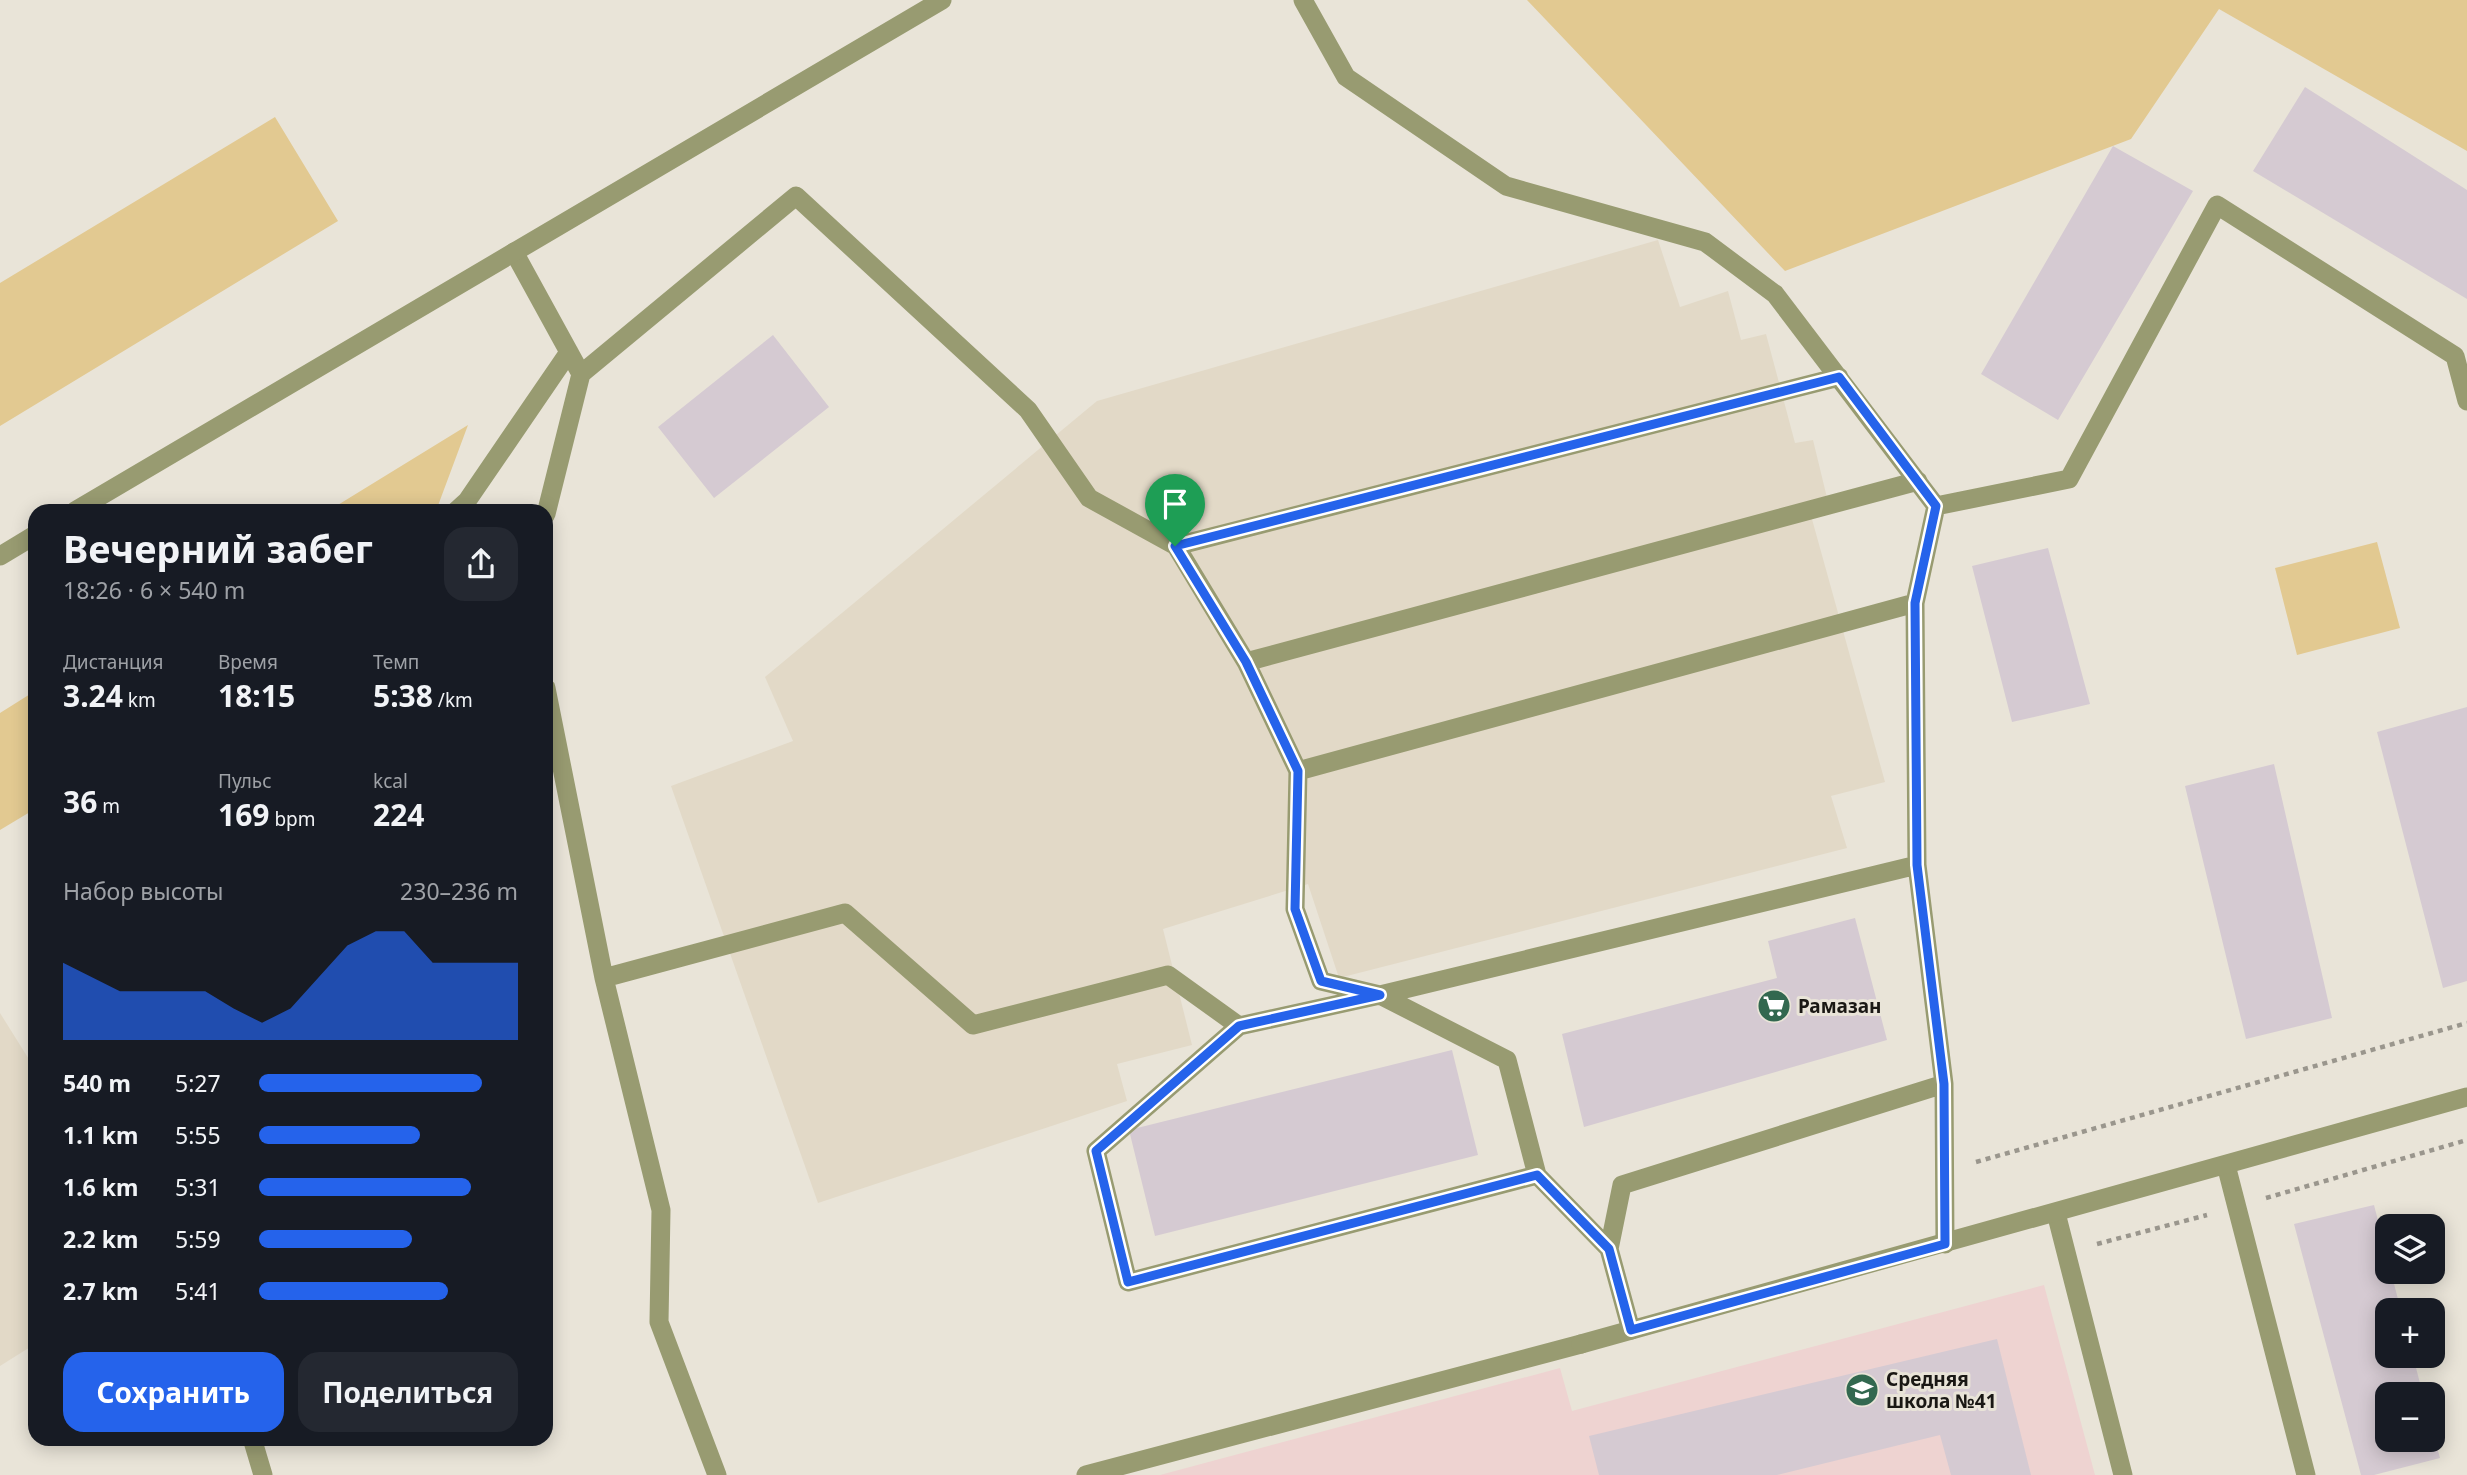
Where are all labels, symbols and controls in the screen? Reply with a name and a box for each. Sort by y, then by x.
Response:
pin [1145,474,1205,546]
icon: arrive [1156,485,1194,523]
text: Вечерний забег [63,522,373,574]
button: share [444,527,518,601]
text: 18:26 · 6 × 540 m [63,574,245,606]
text: Дистанция [63,649,163,675]
text: Время [218,649,278,675]
text: Темп [373,649,419,675]
text: 3.24 [63,675,123,716]
text: 18:15 [218,675,295,716]
text: 5:38 [373,675,433,716]
text: km [123,687,156,713]
text: /km [433,687,473,713]
text: Пульс [218,768,272,794]
text: kcal [373,768,408,794]
text: 36 [63,781,97,822]
text: m [97,793,120,819]
text: 169 [218,794,269,835]
text: 224 [373,794,424,835]
text: bpm [269,806,316,832]
text: Набор высоты [63,875,223,907]
text: 230–236 m [400,875,518,907]
supermarket icon: Рамазан [1755,987,1793,1025]
place label: Рамазан [1798,993,1882,1019]
text: 540 m [63,1067,131,1099]
text: 5:27 [175,1067,221,1099]
text: 1.1 km [63,1119,138,1151]
text: 5:55 [175,1119,221,1151]
text: 1.6 km [63,1171,138,1203]
text: 5:31 [175,1171,221,1203]
map controls [2375,1214,2445,1452]
button: layers [2375,1214,2445,1284]
text: 2.2 km [63,1223,138,1255]
text: 5:59 [175,1223,221,1255]
text: 2.7 km [63,1275,138,1307]
text: 5:41 [175,1275,221,1307]
button: + [2375,1298,2445,1368]
button: Сохранить [63,1352,284,1432]
button: Поделиться [298,1352,518,1432]
place label: Средняя школа №41 [1886,1366,1997,1414]
school or university icon: Средняя школа №41 [1843,1371,1881,1409]
button: − [2375,1382,2445,1452]

